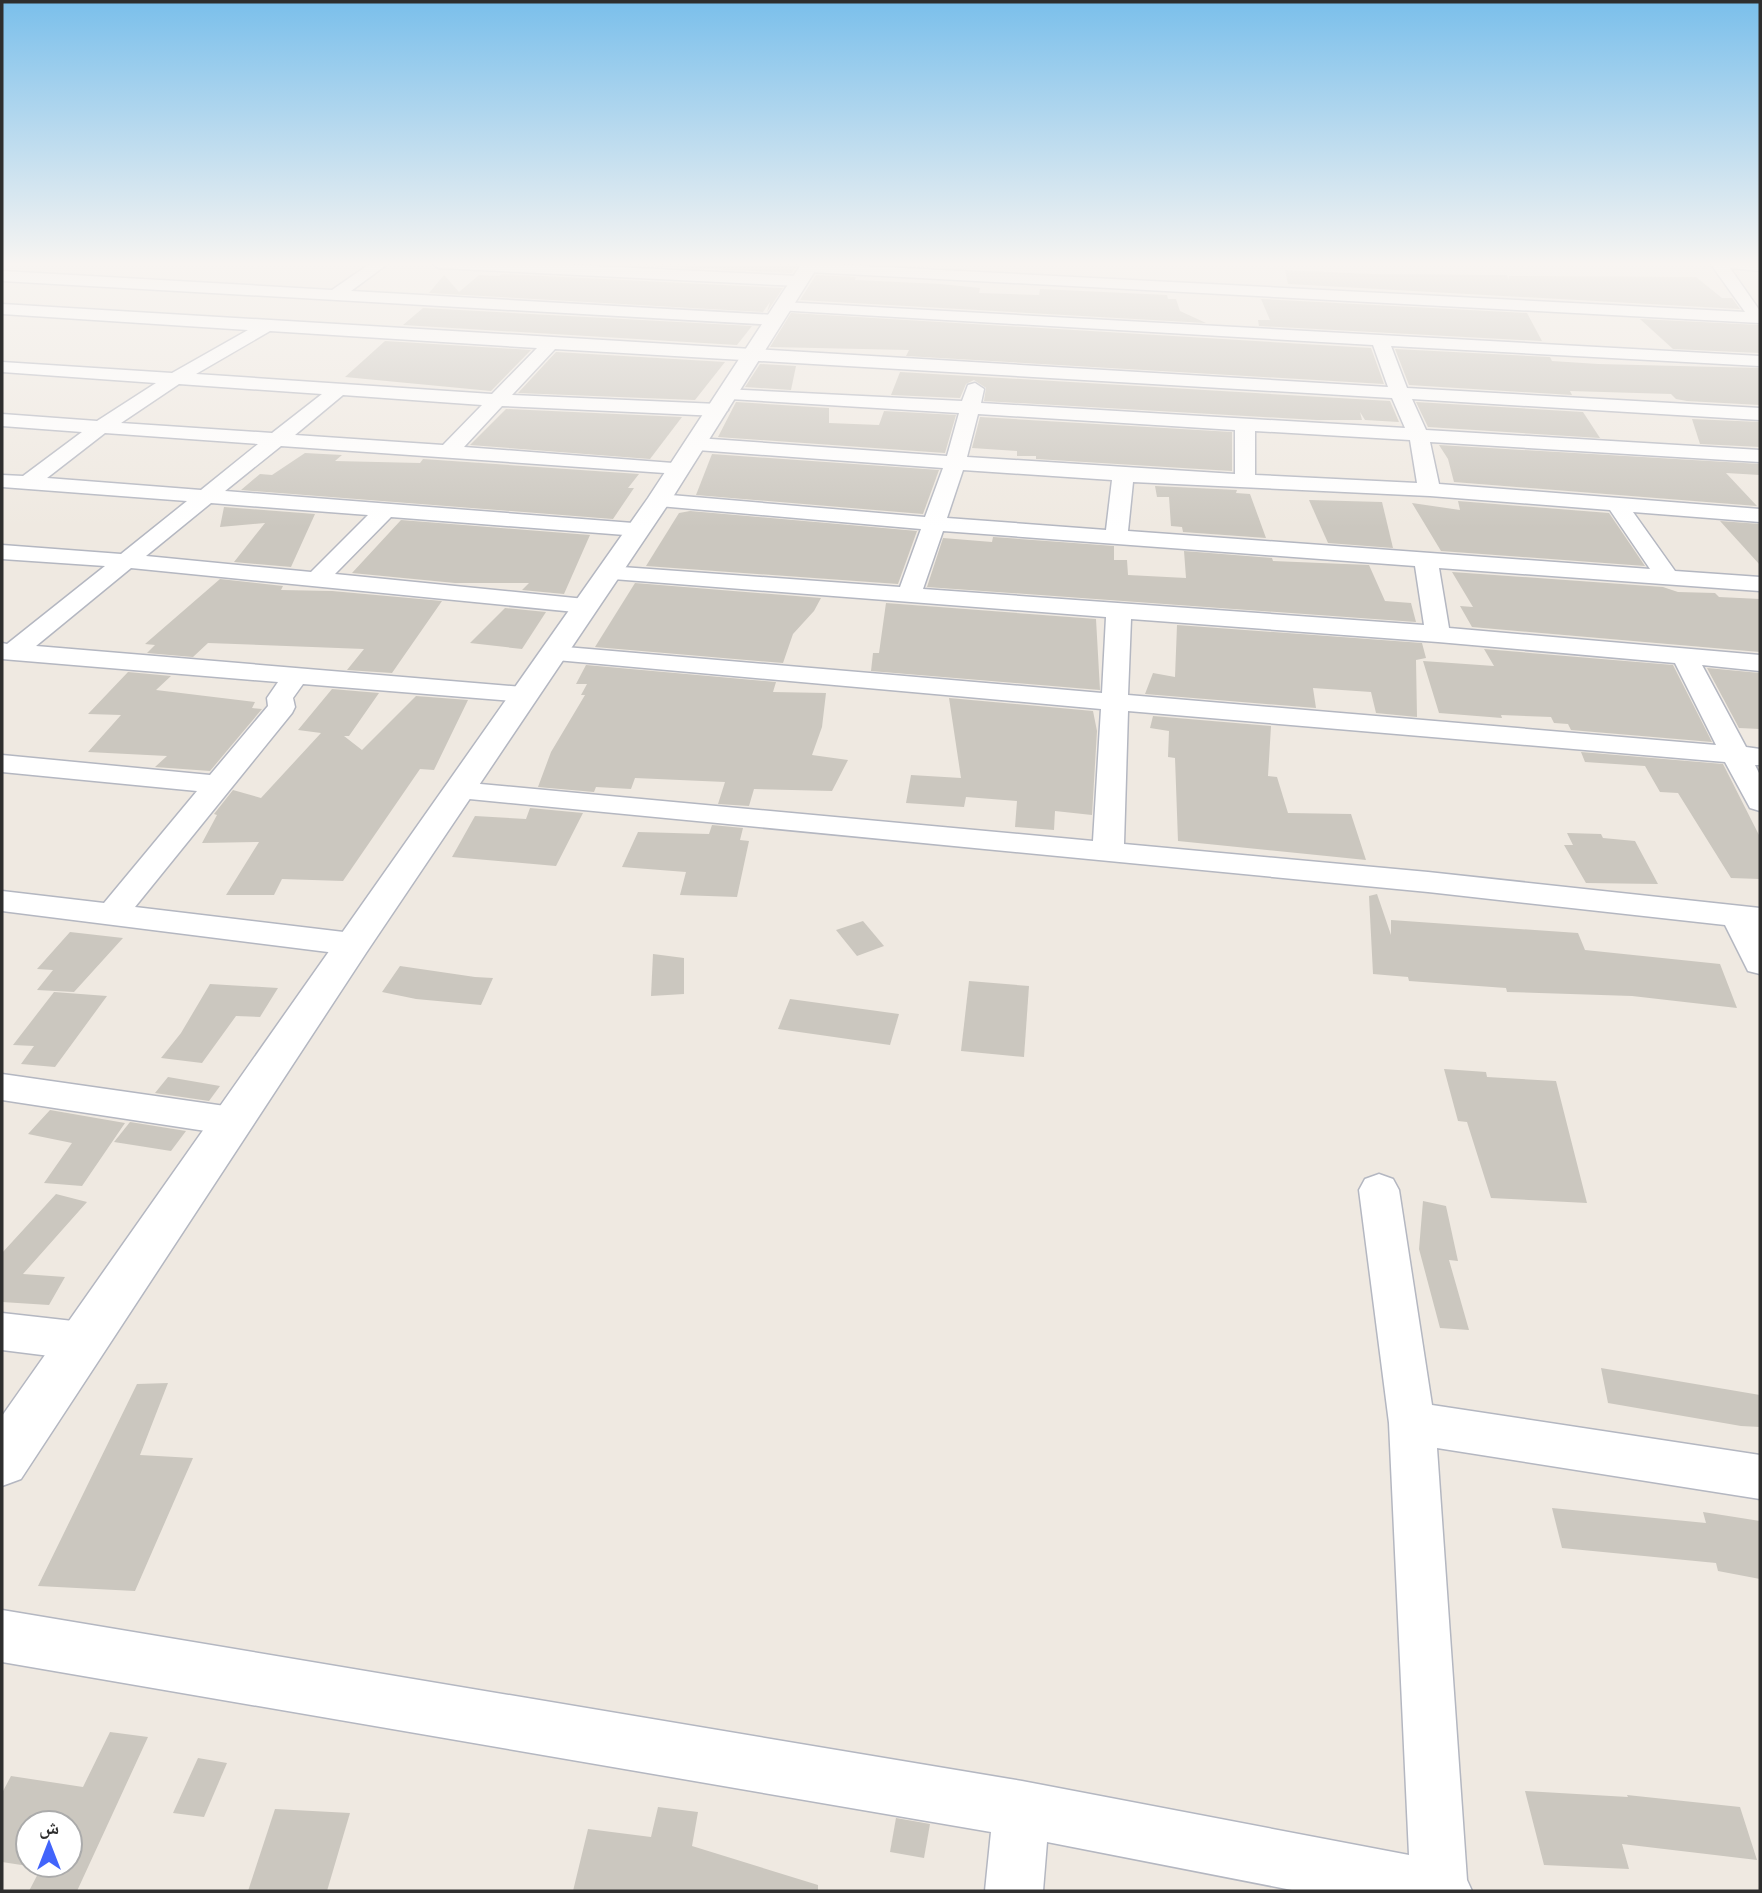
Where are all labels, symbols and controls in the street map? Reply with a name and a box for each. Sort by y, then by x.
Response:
north arrow [14,1809,84,1879]
text: ش [39,1814,59,1840]

